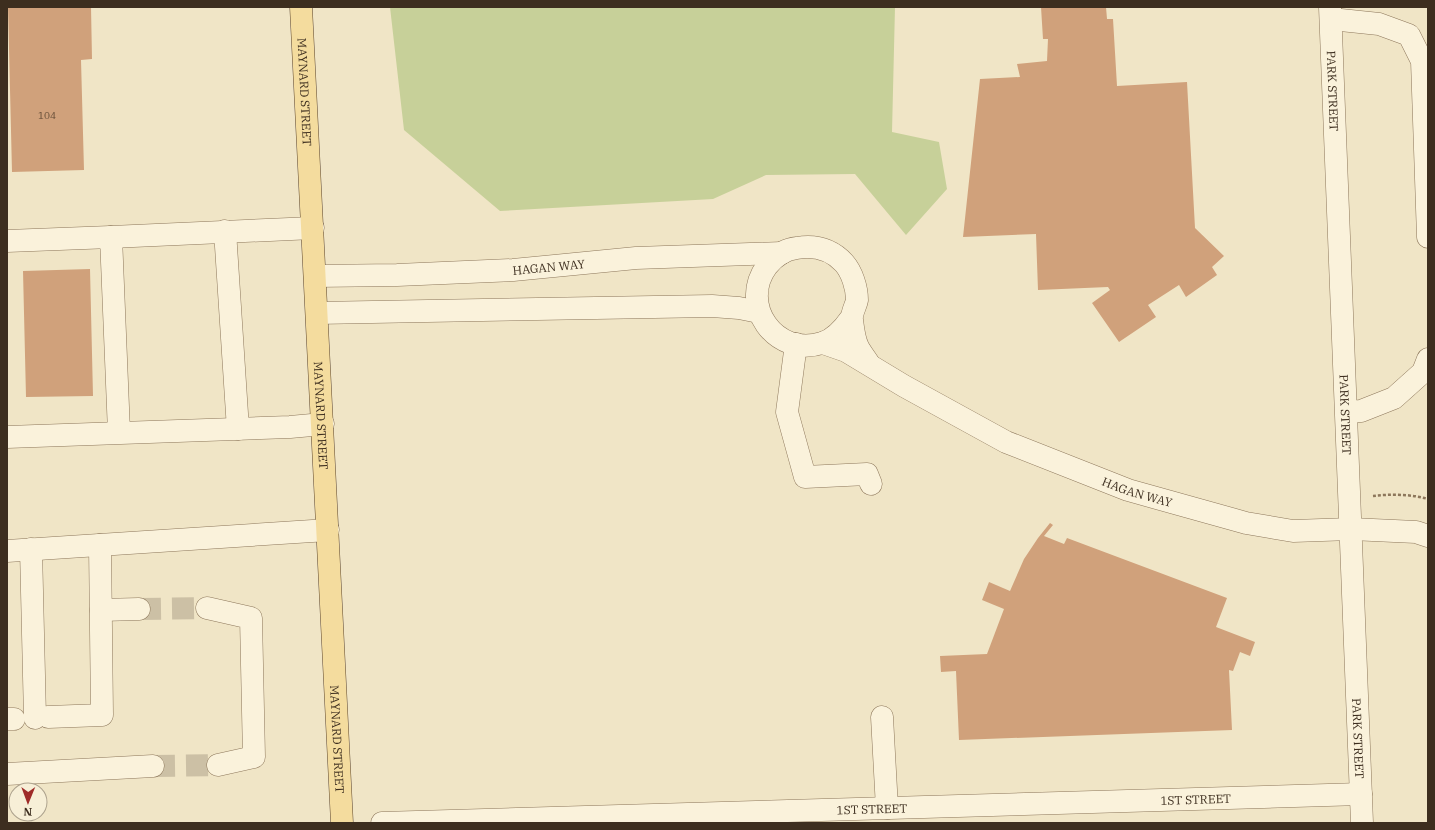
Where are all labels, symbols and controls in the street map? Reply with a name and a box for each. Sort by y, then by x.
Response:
street label: MAYNARD STREET [295,37,315,147]
street label: PARK STREET [1324,50,1342,132]
house number: 104 [38,109,56,122]
street label: HAGAN WAY [512,255,586,278]
street label: MAYNARD STREET [311,361,332,470]
street label: PARK STREET [1337,374,1355,455]
street label: HAGAN WAY [1100,473,1174,510]
street label: MAYNARD STREET [328,685,348,794]
street label: PARK STREET [1350,698,1368,779]
north arrow [8,782,48,822]
street label: 1ST STREET [1160,790,1231,807]
street label: 1ST STREET [836,800,908,817]
text: N [23,805,32,819]

